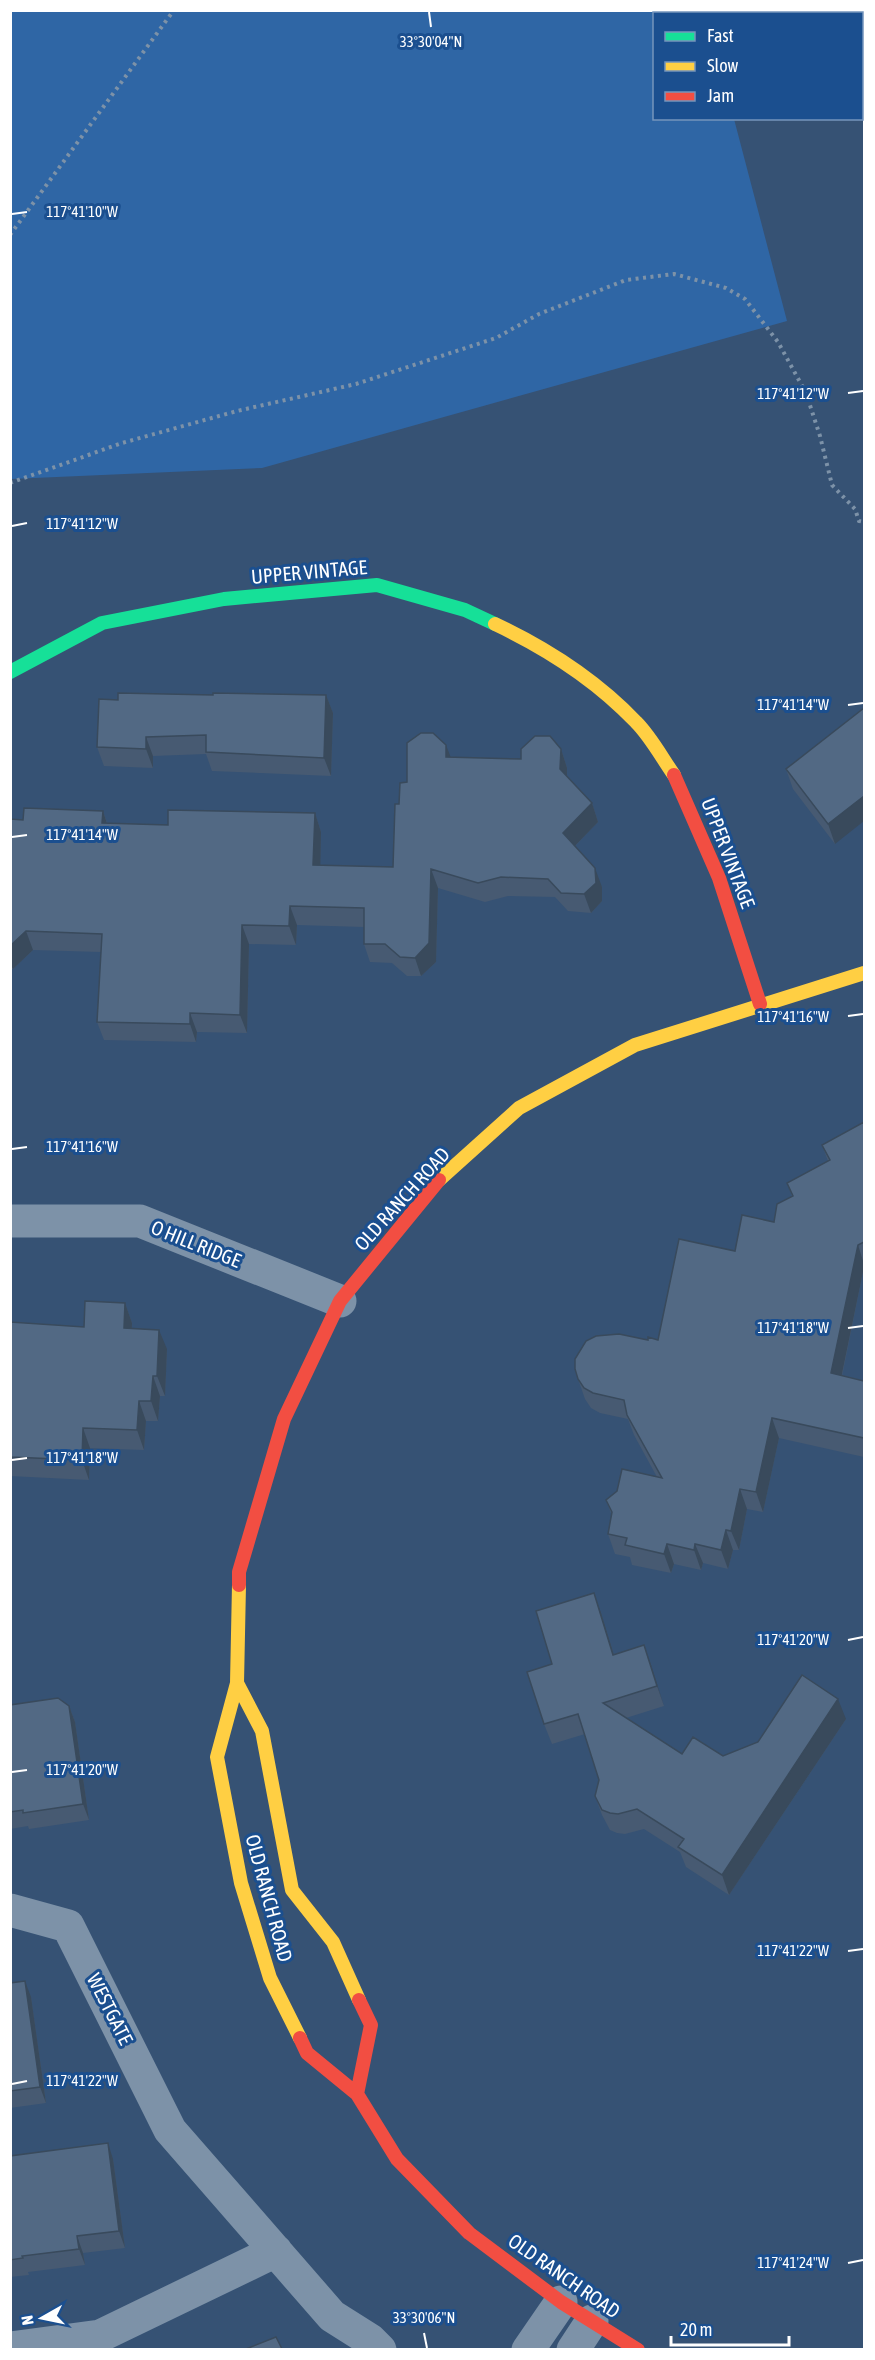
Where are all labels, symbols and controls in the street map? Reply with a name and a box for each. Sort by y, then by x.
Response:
legend [653,12,863,120]
text: Fast [707,25,734,46]
text: 33°30'04"N [400,33,462,50]
text: Slow [707,55,738,76]
text: Jam [707,85,734,106]
text: 117°41'10"W [46,203,118,220]
text: 117°41'12"W [757,385,829,402]
text: 117°41'12"W [46,515,118,532]
street label: UPPER VINTAGE [250,555,368,588]
text: 117°41'14"W [757,696,829,713]
street label: UPPER VINTAGE [697,794,760,912]
text: 117°41'14"W [46,826,118,843]
text: 117°41'16"W [757,1008,829,1025]
text: 117°41'16"W [46,1138,118,1155]
street label: OLD RANCH ROAD [349,1142,454,1255]
street label: O HILL RIDGE [148,1215,245,1272]
text: 117°41'18"W [757,1319,829,1336]
text: 117°41'18"W [46,1449,118,1466]
text: 117°41'20"W [757,1631,829,1648]
text: 117°41'20"W [46,1761,118,1778]
street label: OLD RANCH ROAD [241,1832,298,1964]
text: 117°41'22"W [757,1942,829,1959]
street label: WESTGATE [83,1969,138,2049]
text: 117°41'22"W [46,2072,118,2089]
street label: OLD RANCH ROAD [504,2229,624,2323]
text: 117°41'24"W [757,2254,829,2271]
north arrow [12,2288,72,2348]
text: 33°30'06"N [393,2309,455,2326]
scale bar [671,2309,790,2347]
text: N [18,2314,37,2326]
text: 20 m [680,2319,712,2340]

